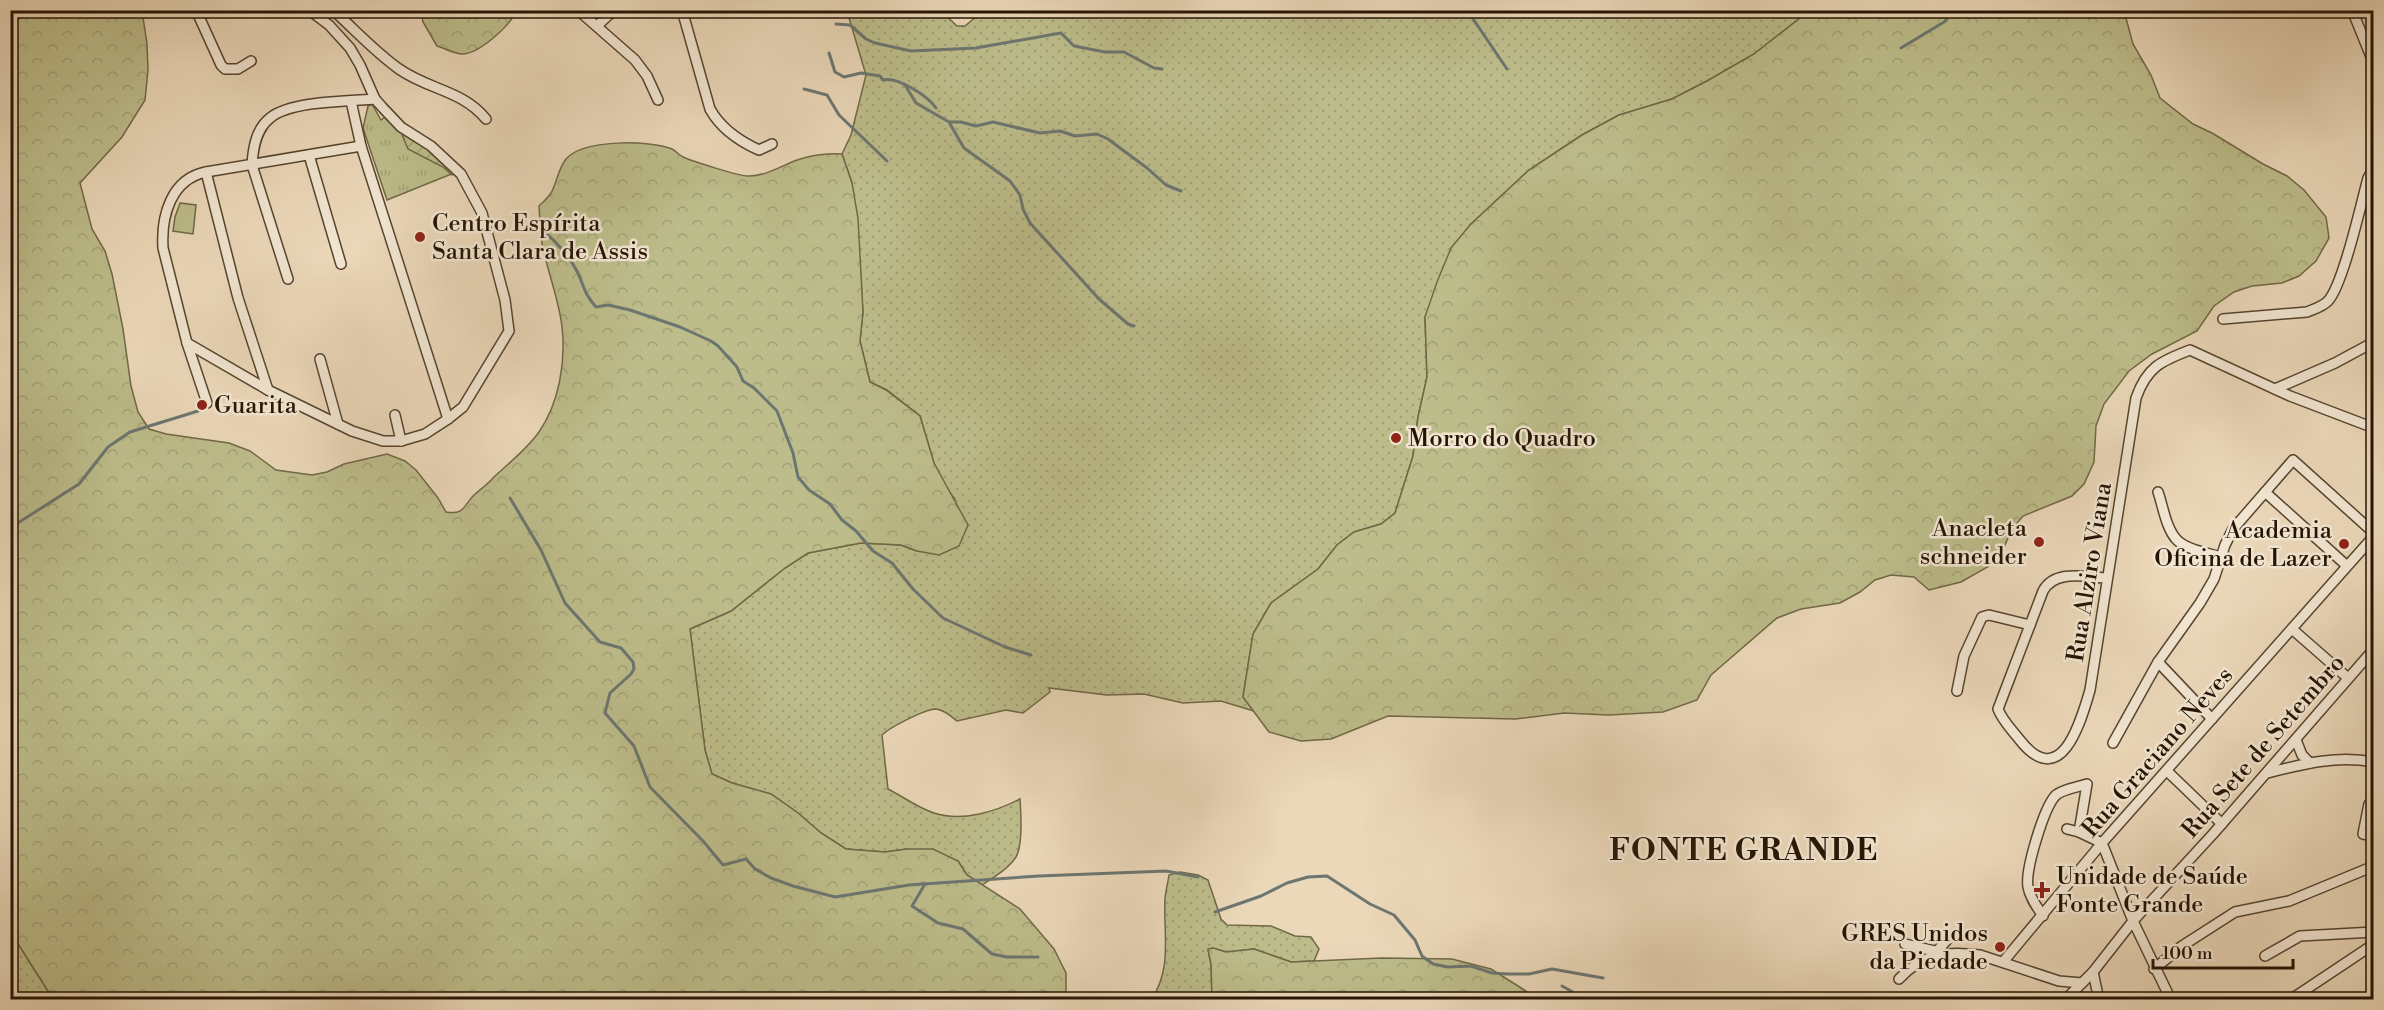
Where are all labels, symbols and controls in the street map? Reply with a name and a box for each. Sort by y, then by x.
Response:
place label: Centro Espírita Santa Clara de Assis [432,209,648,267]
marker: Centro Espírita Santa Clara de Assis [413,230,427,244]
place label: Guarita [214,391,298,421]
marker: Guarita [195,398,209,412]
place label: Morro do Quadro [1408,424,1596,454]
marker: Morro do Quadro [1389,431,1403,445]
street label: Rua Alziro Viana [2061,479,2119,664]
place label: Anacleta schneider [1920,514,2028,572]
place label: Academia Oficina de Lazer [2154,516,2333,574]
marker: Anacleta schneider [2032,535,2046,549]
marker: Academia Oficina de Lazer [2337,537,2351,551]
street label: Rua Sete de Setembro [2176,649,2352,845]
street label: Rua Graciano Neves [2076,661,2240,844]
district label: FONTE GRANDE [1609,832,1879,870]
place label: Unidade de Saúde Fonte Grande [2056,862,2248,920]
marker: Unidade de Saúde Fonte Grande [2033,881,2051,899]
place label: GRES Unidos da Piedade [1841,919,1988,977]
scale bar [2153,932,2292,970]
marker: GRES Unidos da Piedade [1993,940,2007,954]
text: 100 m [2162,942,2213,965]

